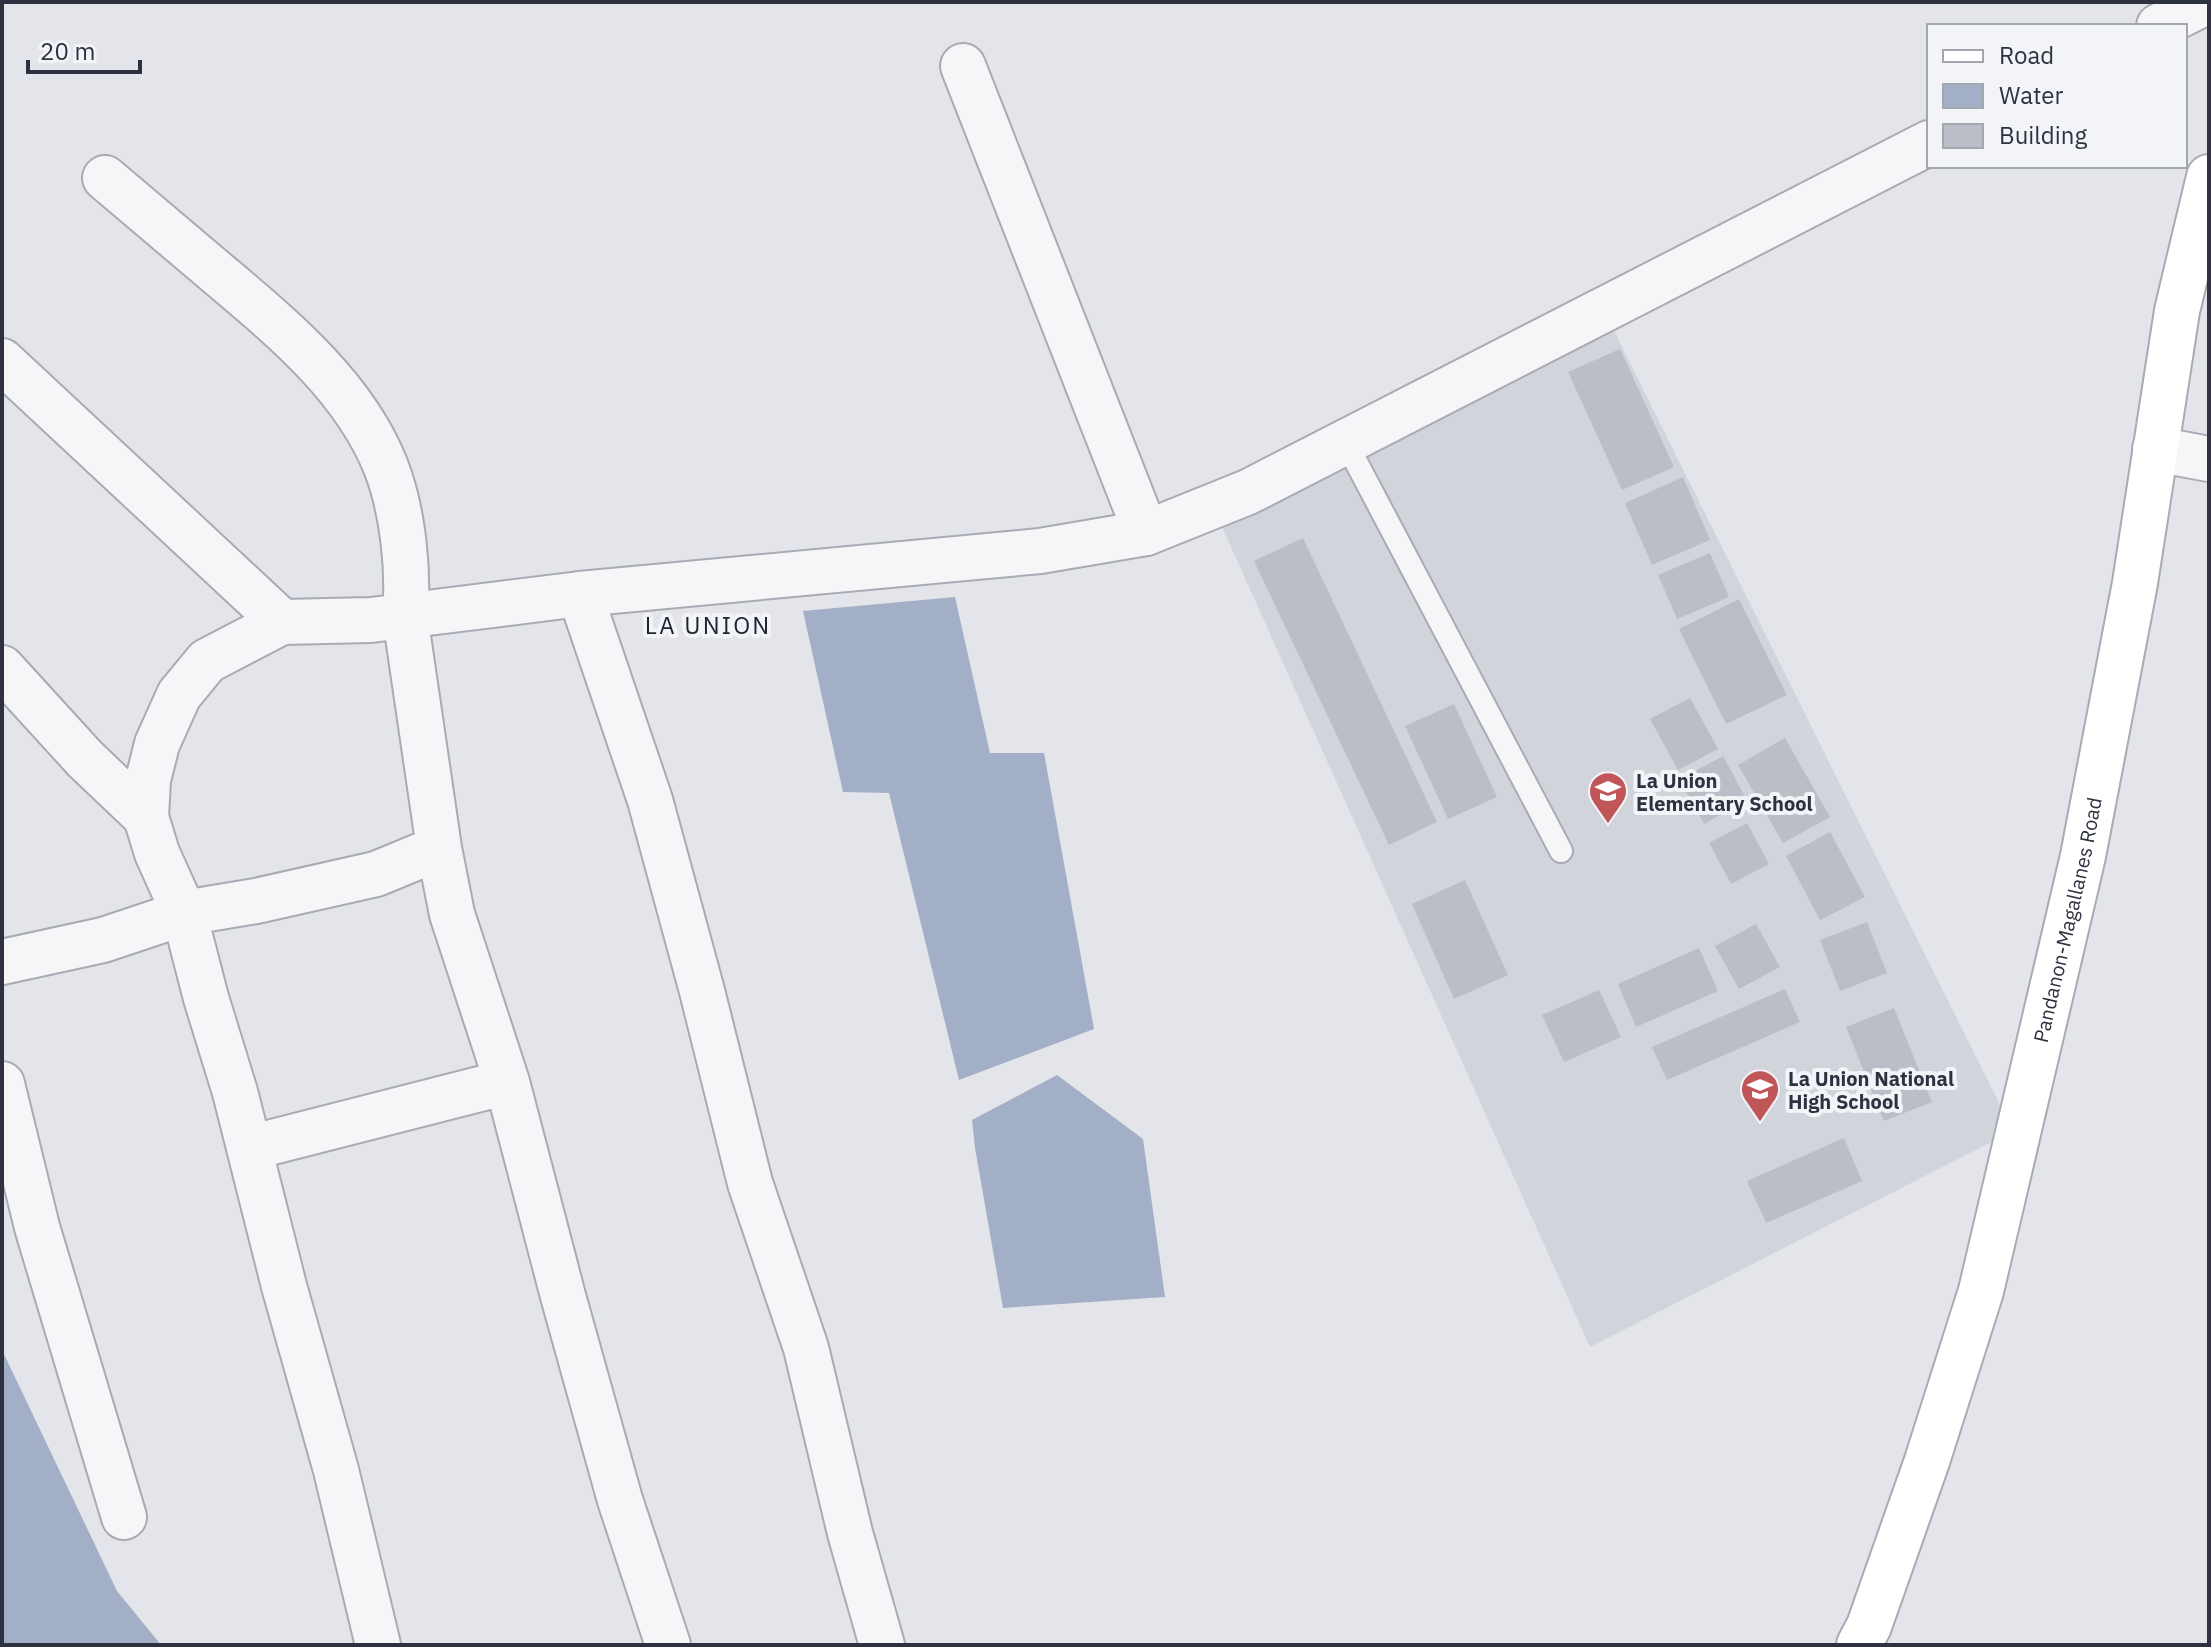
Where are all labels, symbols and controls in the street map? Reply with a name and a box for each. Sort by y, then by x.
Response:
scale bar [28,24,140,74]
legend [1927,24,2187,168]
text: 20 m [40,35,95,67]
text: Road [1999,39,2054,71]
text: Water [1999,79,2063,111]
text: Building [1999,119,2087,151]
district label: LA UNION [645,609,771,641]
place label: La Union Elementary School [1636,767,1813,817]
school or university icon: La Union Elementary School [1587,770,1629,825]
street label: Pandanon-Magallanes Road [2026,795,2107,1045]
place label: La Union National High School [1788,1065,1954,1115]
school or university icon: La Union National High School [1739,1068,1781,1123]

